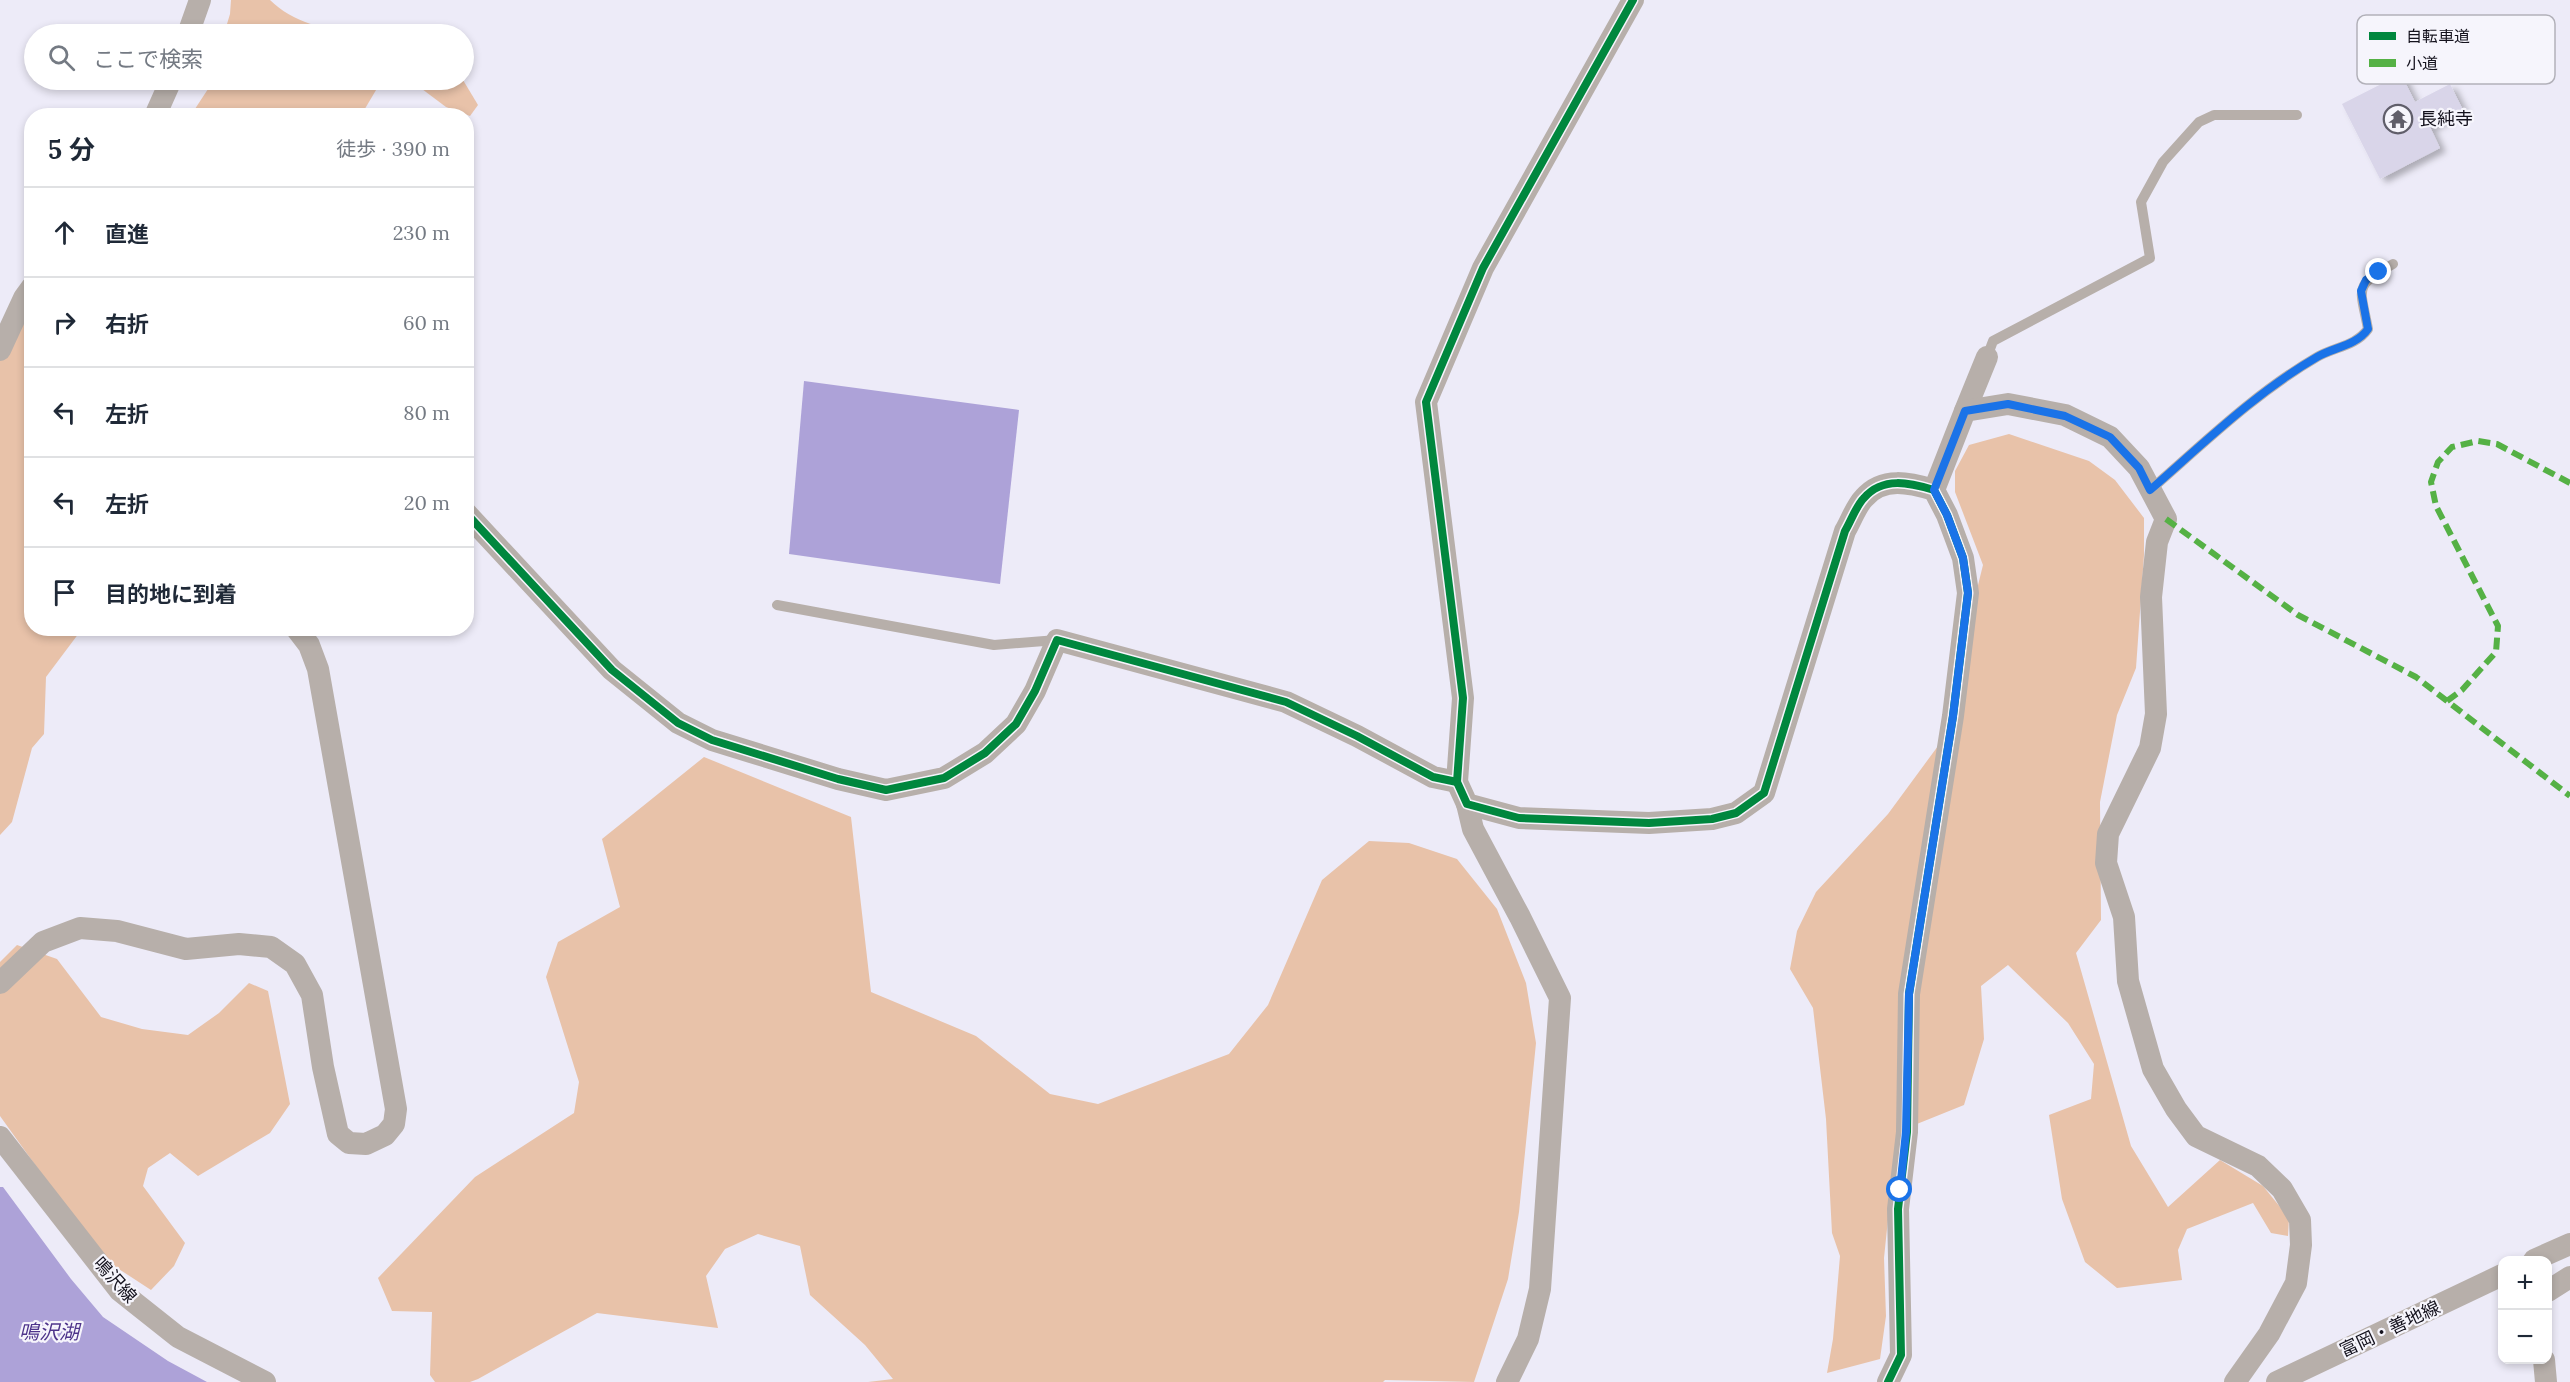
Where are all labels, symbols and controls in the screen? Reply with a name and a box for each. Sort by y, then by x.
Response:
legend [2357,15,2555,84]
search box [24,24,474,90]
text: 自転車道 [2406,26,2470,46]
icon: search [45,41,78,74]
text: ここで検索 [93,45,203,73]
text: 小道 [2406,53,2438,73]
temple icon: 長純寺 [2382,103,2414,135]
place label: 長純寺 [2419,107,2473,130]
text: 5 分 [48,133,95,166]
text: 徒歩 · 390 m [336,136,450,161]
icon: ahead [48,216,81,249]
text: 直進 [105,220,149,248]
text: 230 m [393,220,450,245]
route end [2365,258,2391,284]
icon: right [48,306,81,339]
text: 右折 [105,310,149,338]
text: 60 m [403,310,450,335]
icon: left [48,396,81,429]
text: 左折 [105,400,149,428]
text: 80 m [403,400,450,425]
icon: left [48,486,81,519]
text: 左折 [105,490,149,518]
text: 20 m [404,490,450,515]
icon: arrive [48,576,81,609]
text: 目的地に到着 [105,580,237,608]
route start [1886,1176,1912,1202]
street label: 鳴沢線 [89,1252,142,1307]
map controls [2498,1256,2552,1364]
button: + [2498,1256,2552,1310]
street label: 富岡・善地線 [2336,1295,2444,1362]
button: − [2498,1310,2552,1364]
water label: 鳴沢湖 [19,1319,82,1344]

